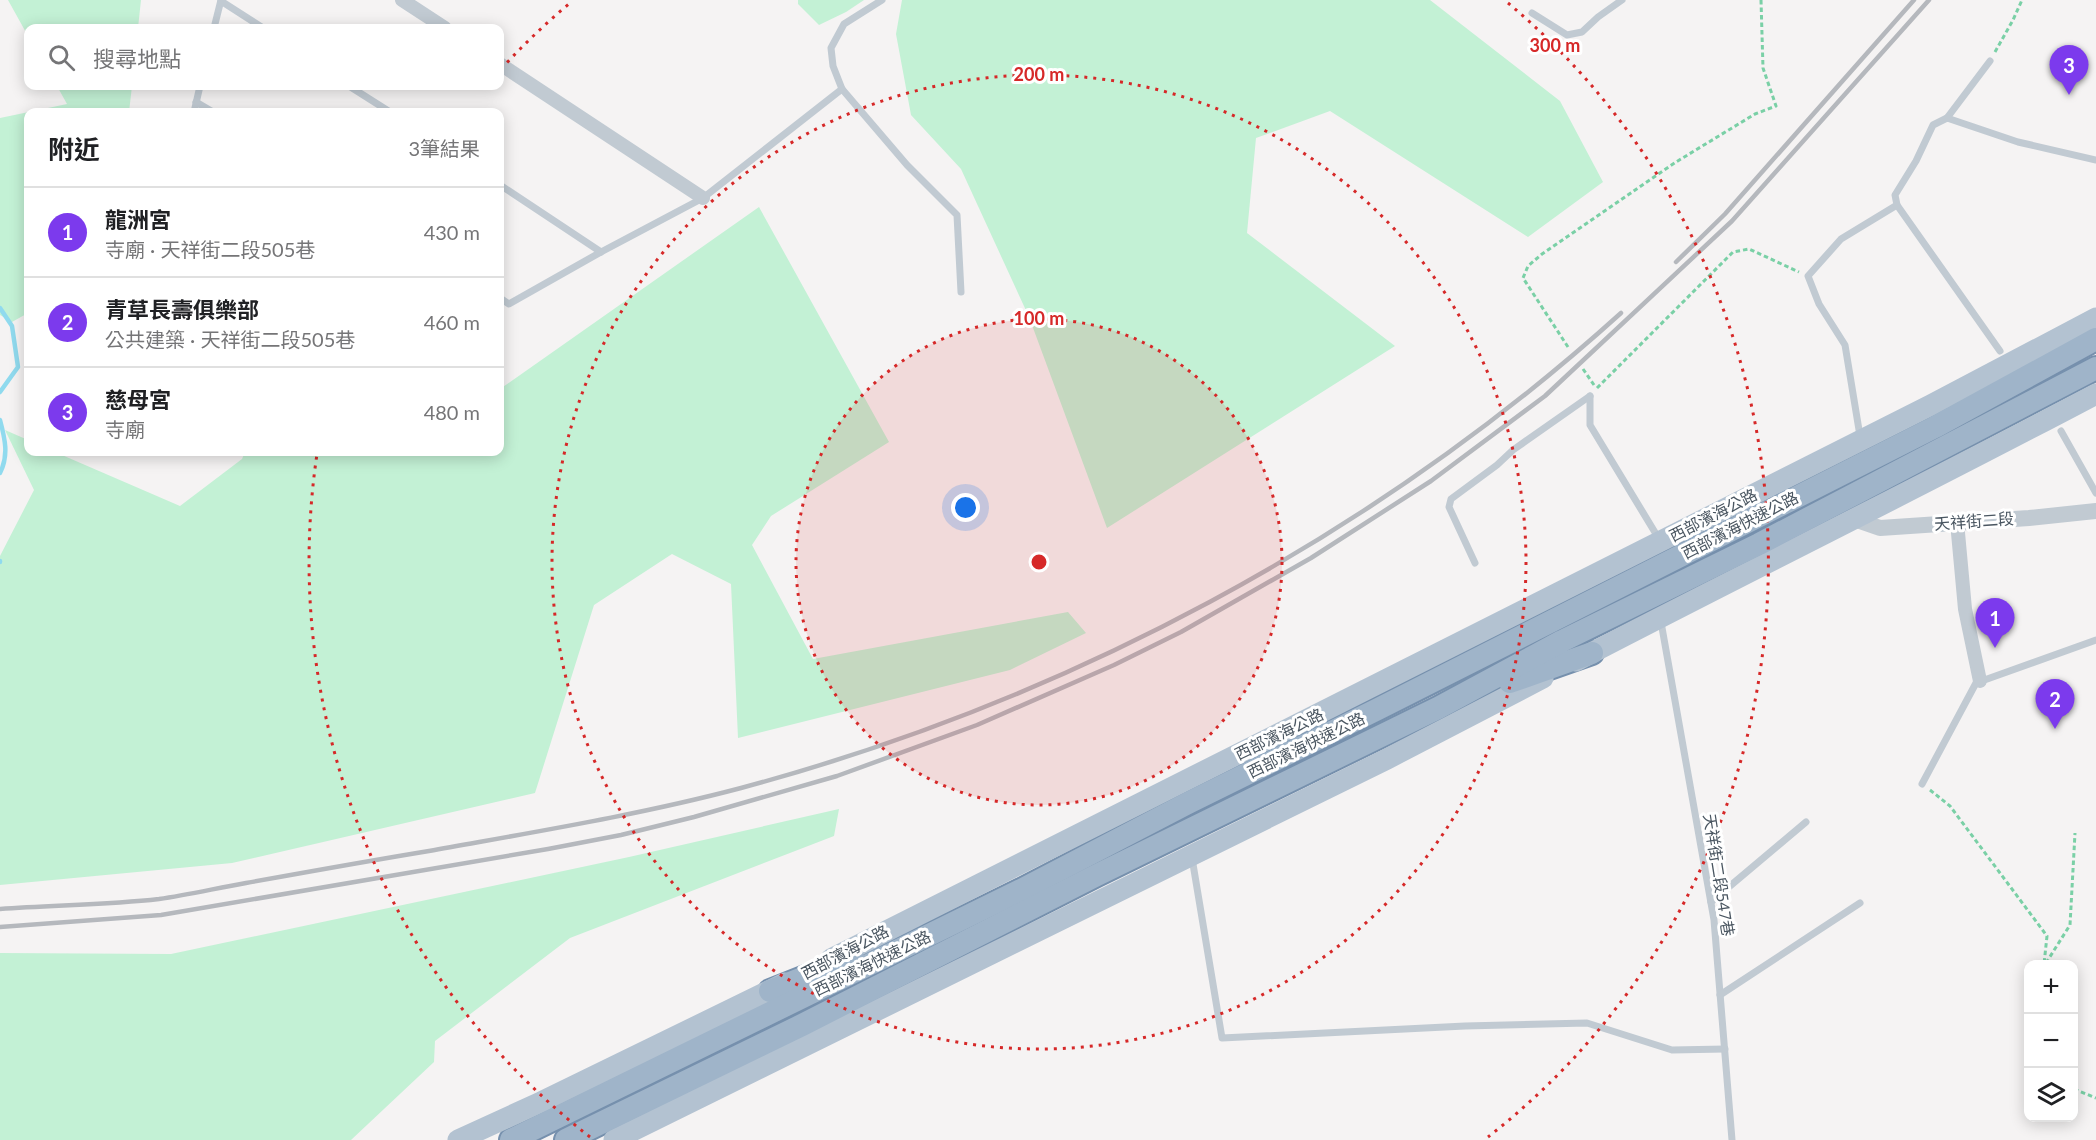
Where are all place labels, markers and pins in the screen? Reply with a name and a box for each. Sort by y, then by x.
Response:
pin: 3 [2050,46,2088,95]
centre of rings [1029,552,1049,572]
pin: 1 [1976,598,2014,648]
pin: 2 [2036,680,2074,729]

